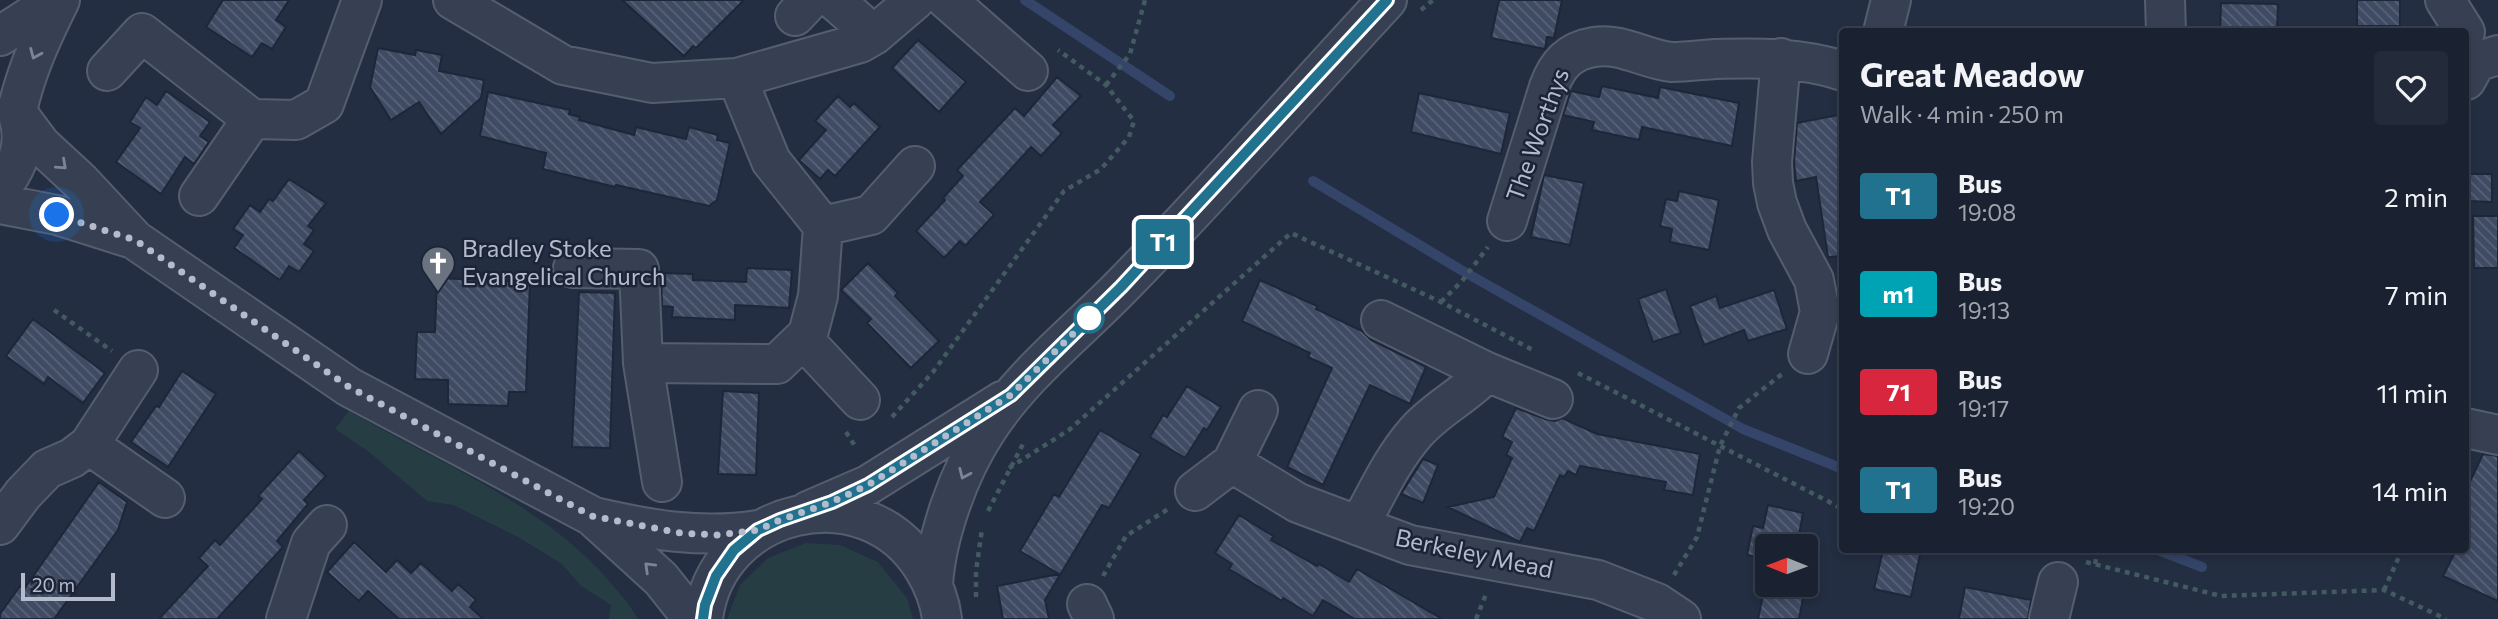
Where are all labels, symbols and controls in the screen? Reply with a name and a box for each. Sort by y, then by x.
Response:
one-way arrow [29,47,43,59]
button: heart [2374,51,2448,125]
text: Great Meadow [1860,53,2084,94]
street label: The Worthys [1499,64,1574,205]
text: Walk · 4 min · 250 m [1860,100,2064,128]
one-way arrow [54,157,67,170]
text: Bus [1958,167,2002,198]
text: T1 [1885,181,1912,210]
text: 2 min [2384,181,2448,212]
your location [39,197,74,232]
text: 19:08 [1958,198,2016,226]
line badge: T1 [1132,219,1194,265]
text: T1 [1150,227,1176,256]
place label: Bradley Stoke Evangelical Church [462,233,665,290]
church icon: Bradley Stoke Evangelical Church [419,244,457,293]
text: Bus [1958,265,2002,296]
text: m1 [1883,279,1914,308]
text: 7 min [2385,279,2448,310]
text: 19:13 [1958,296,2010,324]
unlabelled marker [1074,303,1104,333]
text: Bus [1958,363,2002,394]
text: 71 [1886,377,1911,406]
text: 11 min [2377,377,2448,408]
text: 19:17 [1958,394,2009,422]
text: Bus [1958,461,2002,492]
one-way arrow [958,467,972,480]
text: T1 [1885,475,1912,504]
text: 14 min [2372,475,2448,506]
text: 19:20 [1958,492,2015,520]
street label: Berkeley Mead [1393,522,1556,583]
north arrow [1755,534,1818,597]
map controls [1755,534,1818,597]
one-way arrow [644,563,657,576]
scale bar [21,570,116,602]
text: 20 m [32,573,75,596]

